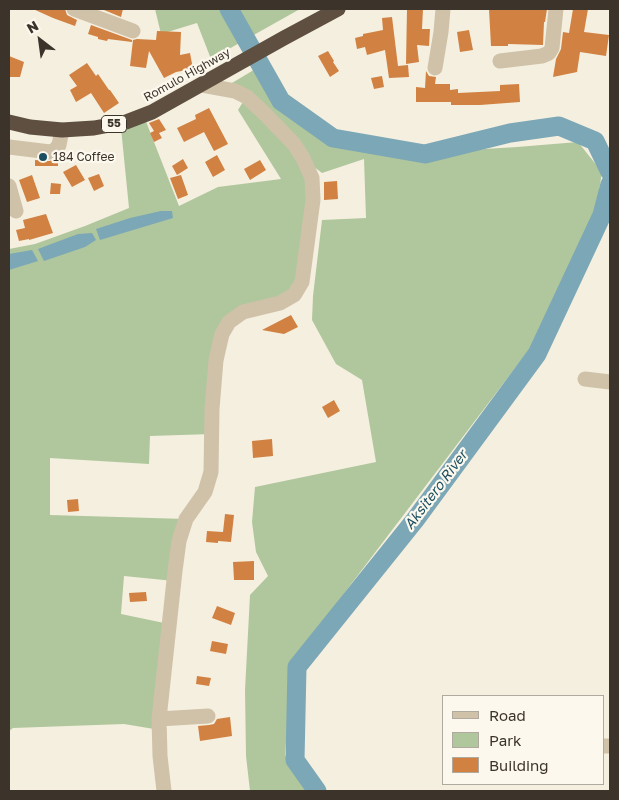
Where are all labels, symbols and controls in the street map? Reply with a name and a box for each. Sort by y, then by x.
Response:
north arrow [15,15,65,65]
text: N [23,17,41,37]
street label: Romulo Highway [141,45,233,105]
road number: 55 [102,116,126,132]
place label: 184 Coffee [53,150,114,164]
marker: 184 Coffee [37,151,49,163]
water label: Aksitero River [401,447,471,533]
legend [442,695,604,785]
text: Road [489,706,526,724]
text: Park [489,731,521,749]
text: Building [489,756,549,774]

